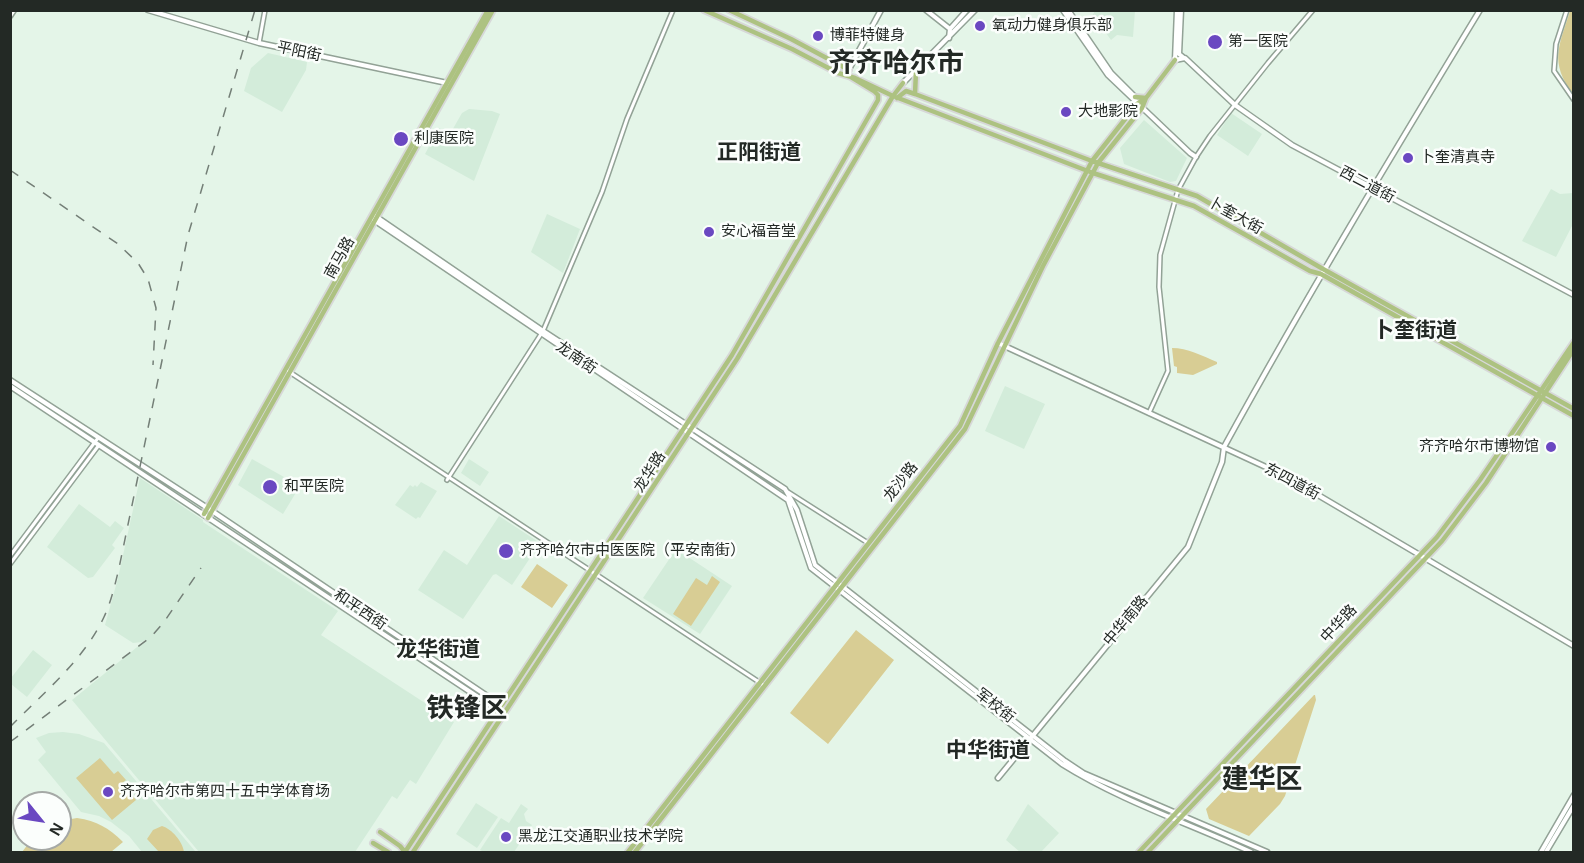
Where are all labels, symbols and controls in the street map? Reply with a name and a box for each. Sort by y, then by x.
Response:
place label: 氧动力健身俱乐部 [992,17,1112,35]
marker: 氧动力健身俱乐部 [973,19,987,33]
place label: 博菲特健身 [830,27,905,45]
marker: 博菲特健身 [811,29,825,43]
marker: 第一医院 [1206,33,1224,51]
place label: 第一医院 [1228,33,1288,51]
street label: 平阳街 [275,39,323,65]
district label: 齐齐哈尔市 [829,49,963,81]
place label: 大地影院 [1078,103,1138,121]
marker: 大地影院 [1059,105,1073,119]
marker: 利康医院 [392,130,410,148]
place label: 利康医院 [414,130,474,148]
district label: 正阳街道 [717,140,801,166]
place label: 卜奎清真寺 [1420,149,1495,167]
marker: 卜奎清真寺 [1401,151,1415,165]
street label: 西二道街 [1336,163,1398,207]
street label: 卜奎大街 [1204,194,1266,238]
place label: 安心福音堂 [721,223,796,241]
marker: 安心福音堂 [702,225,716,239]
street label: 南马路 [321,234,359,282]
district label: 卜奎街道 [1373,318,1457,344]
street label: 龙南街 [552,338,600,378]
place label: 齐齐哈尔市博物馆 [1419,438,1539,456]
marker: 齐齐哈尔市博物馆 [1544,440,1558,454]
street label: 龙华路 [630,448,670,496]
street label: 龙沙路 [880,459,922,505]
street label: 东四道街 [1261,460,1323,504]
marker: 和平医院 [261,478,279,496]
place label: 和平医院 [284,478,344,496]
marker: 齐齐哈尔市中医医院（平安南街） [497,542,515,560]
place label: 齐齐哈尔市中医医院（平安南街） [520,542,745,560]
street label: 和平西街 [330,586,390,634]
street label: 中华南路 [1100,592,1152,650]
street label: 中华路 [1317,601,1361,647]
district label: 龙华街道 [396,637,480,663]
street label: 军校街 [972,685,1018,727]
district label: 铁锋区 [427,694,507,726]
district label: 中华街道 [946,738,1030,764]
district label: 建华区 [1222,765,1302,797]
place label: 齐齐哈尔市第四十五中学体育场 [120,783,330,801]
marker: 齐齐哈尔市第四十五中学体育场 [101,785,115,799]
north arrow [12,791,72,851]
text: N [46,820,67,839]
place label: 黑龙江交通职业技术学院 [518,828,683,846]
marker: 黑龙江交通职业技术学院 [499,830,513,844]

